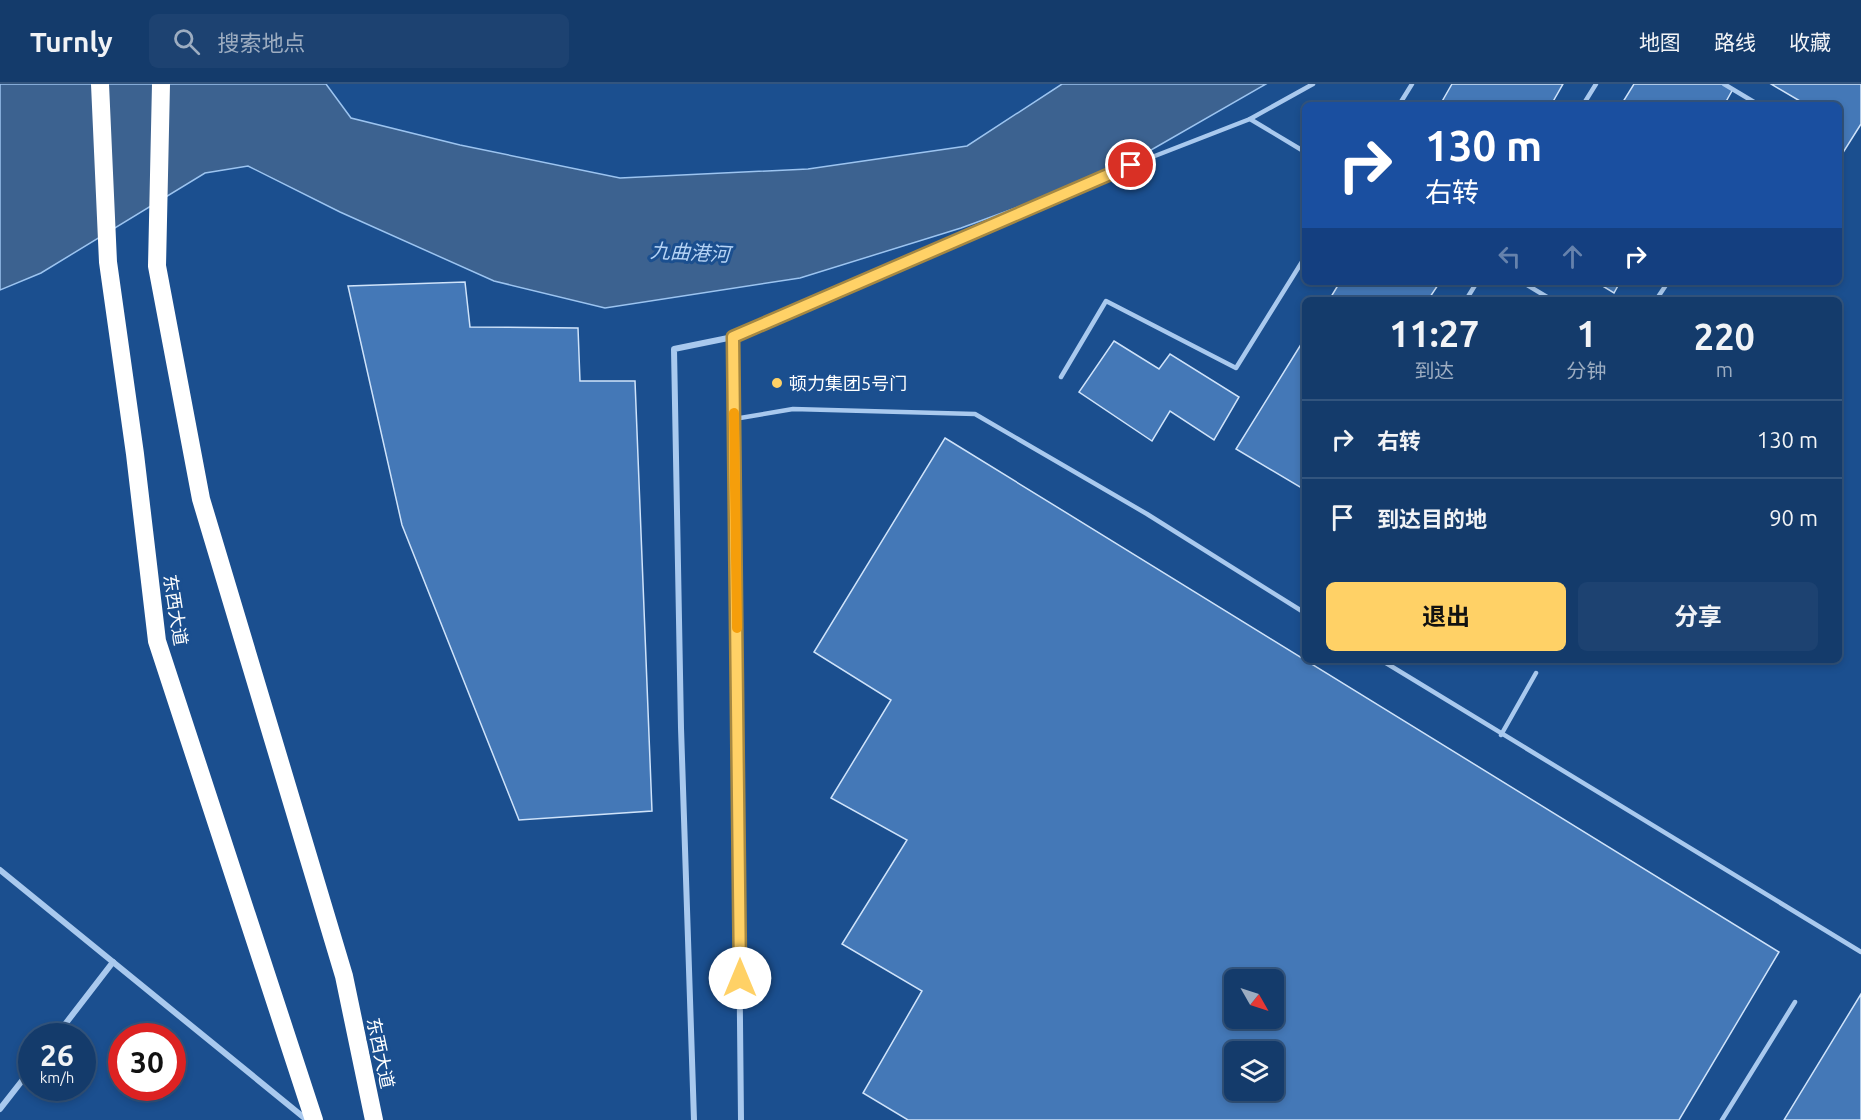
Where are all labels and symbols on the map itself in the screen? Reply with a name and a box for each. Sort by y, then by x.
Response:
pin [1105,139,1156,190]
water label: 九曲港河 [649,238,735,266]
place label: 顿力集团5号门 [789,373,907,393]
marker: 顿力集团5号门 [770,376,784,390]
street label: 东西大道 [160,573,192,647]
position arrow [708,946,772,1010]
north arrow [1224,969,1284,1029]
street label: 东西大道 [364,1016,398,1090]
speed limit sign: 30 [108,1023,186,1101]

